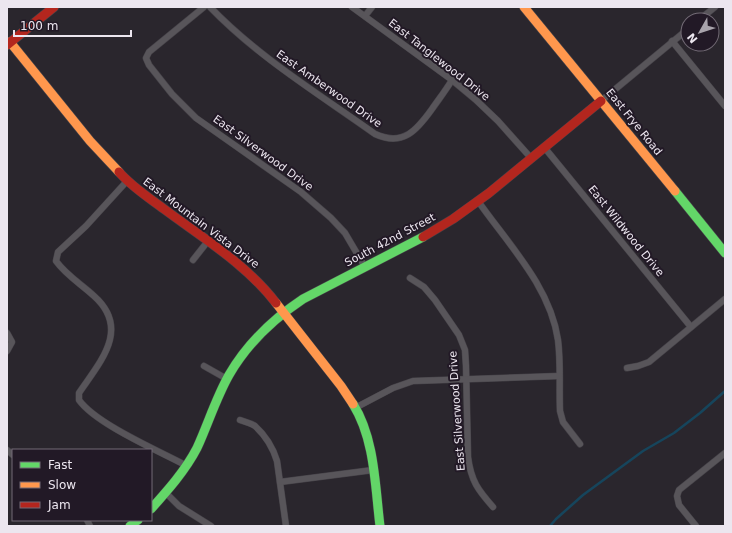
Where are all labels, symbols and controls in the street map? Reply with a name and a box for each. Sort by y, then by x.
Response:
scale bar [14,12,131,38]
north arrow [680,12,720,52]
street label: East Tanglewood Drive [386,16,492,104]
text: 100 m [20,19,58,33]
text: N [685,30,701,46]
street label: East Amberwood Drive [274,48,385,131]
street label: East Frye Road [603,86,665,158]
street label: East Silverwood Drive [210,112,316,194]
street label: East Mountain Vista Drive [140,175,262,271]
street label: East Wildwood Drive [585,183,667,279]
street label: South 42nd Street [343,210,438,269]
street label: East Silverwood Drive [446,350,468,472]
legend [12,449,152,521]
text: Fast [48,458,72,472]
text: Slow [48,478,76,492]
text: Jam [47,498,71,512]

